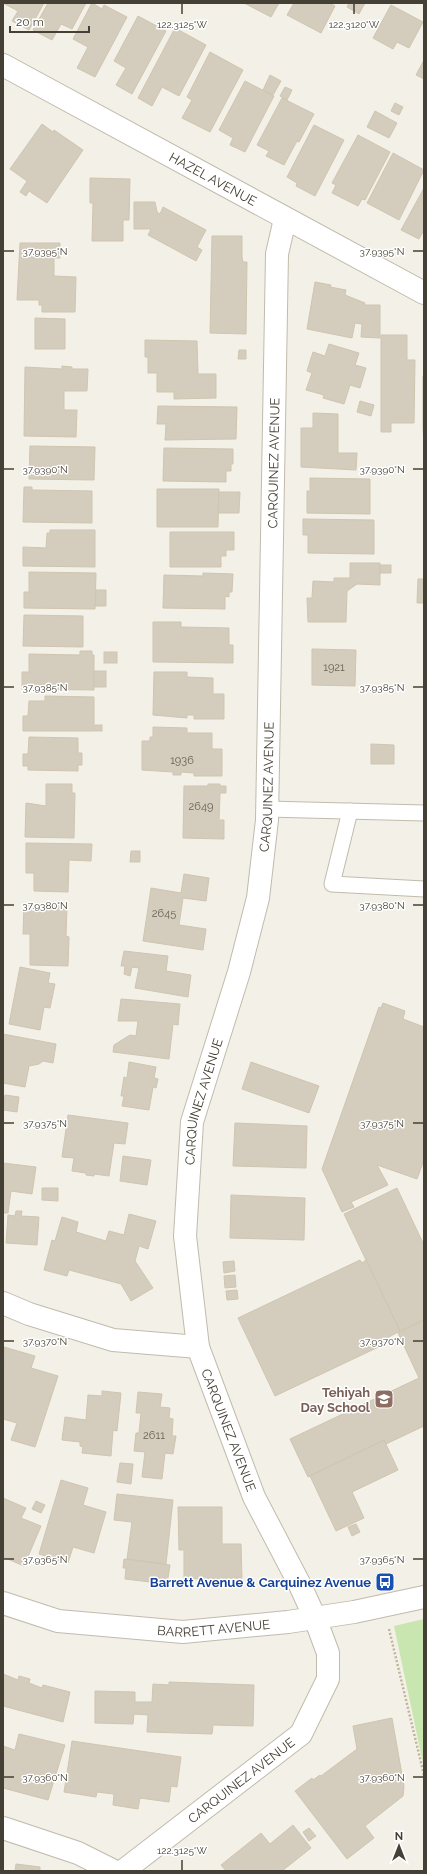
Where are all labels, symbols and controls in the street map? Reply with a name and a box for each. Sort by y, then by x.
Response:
scale bar [10,8,89,34]
text: 20 m [16,15,44,29]
text: 122.3125°W [157,19,208,30]
text: 122.3120°W [329,19,380,30]
street label: HAZEL AVENUE [167,150,259,209]
text: 37.9395°N [23,246,67,257]
text: 37.9395°N [360,246,404,257]
street label: CARQUINEZ AVENUE [265,398,282,528]
text: 37.9390°N [22,464,68,475]
text: 37.9390°N [359,464,405,475]
house number: 1921 [323,661,345,674]
text: 37.9385°N [23,682,67,693]
text: 37.9385°N [360,682,404,693]
street label: CARQUINEZ AVENUE [256,721,277,853]
house number: 1936 [170,754,194,767]
house number: 2649 [189,800,213,813]
text: 37.9380°N [22,900,68,911]
text: 37.9380°N [359,900,405,911]
house number: 2645 [152,907,176,920]
street label: CARQUINEZ AVENUE [182,1036,226,1166]
text: 37.9375°N [23,1118,67,1129]
text: 37.9375°N [360,1118,404,1129]
text: 37.9370°N [23,1336,67,1347]
text: 37.9370°N [360,1336,404,1347]
street label: CARQUINEZ AVENUE [198,1367,259,1494]
place label: Tehiyah Day School [301,1385,371,1415]
school or university icon: Tehiyah Day School [373,1388,395,1410]
house number: 2611 [143,1429,165,1442]
text: 37.9365°N [23,1554,67,1565]
text: 37.9365°N [360,1554,404,1565]
bus stop icon: Barrett Avenue & Carquinez Avenue [374,1571,396,1593]
place label: Barrett Avenue & Carquinez Avenue [150,1575,371,1590]
street label: BARRETT AVENUE [156,1617,271,1640]
street label: CARQUINEZ AVENUE [185,1735,298,1826]
text: 37.9360°N [22,1772,68,1783]
text: 37.9360°N [359,1772,405,1783]
north arrow [379,1826,419,1866]
text: N [395,1830,403,1843]
text: 122.3125°W [157,1845,208,1856]

